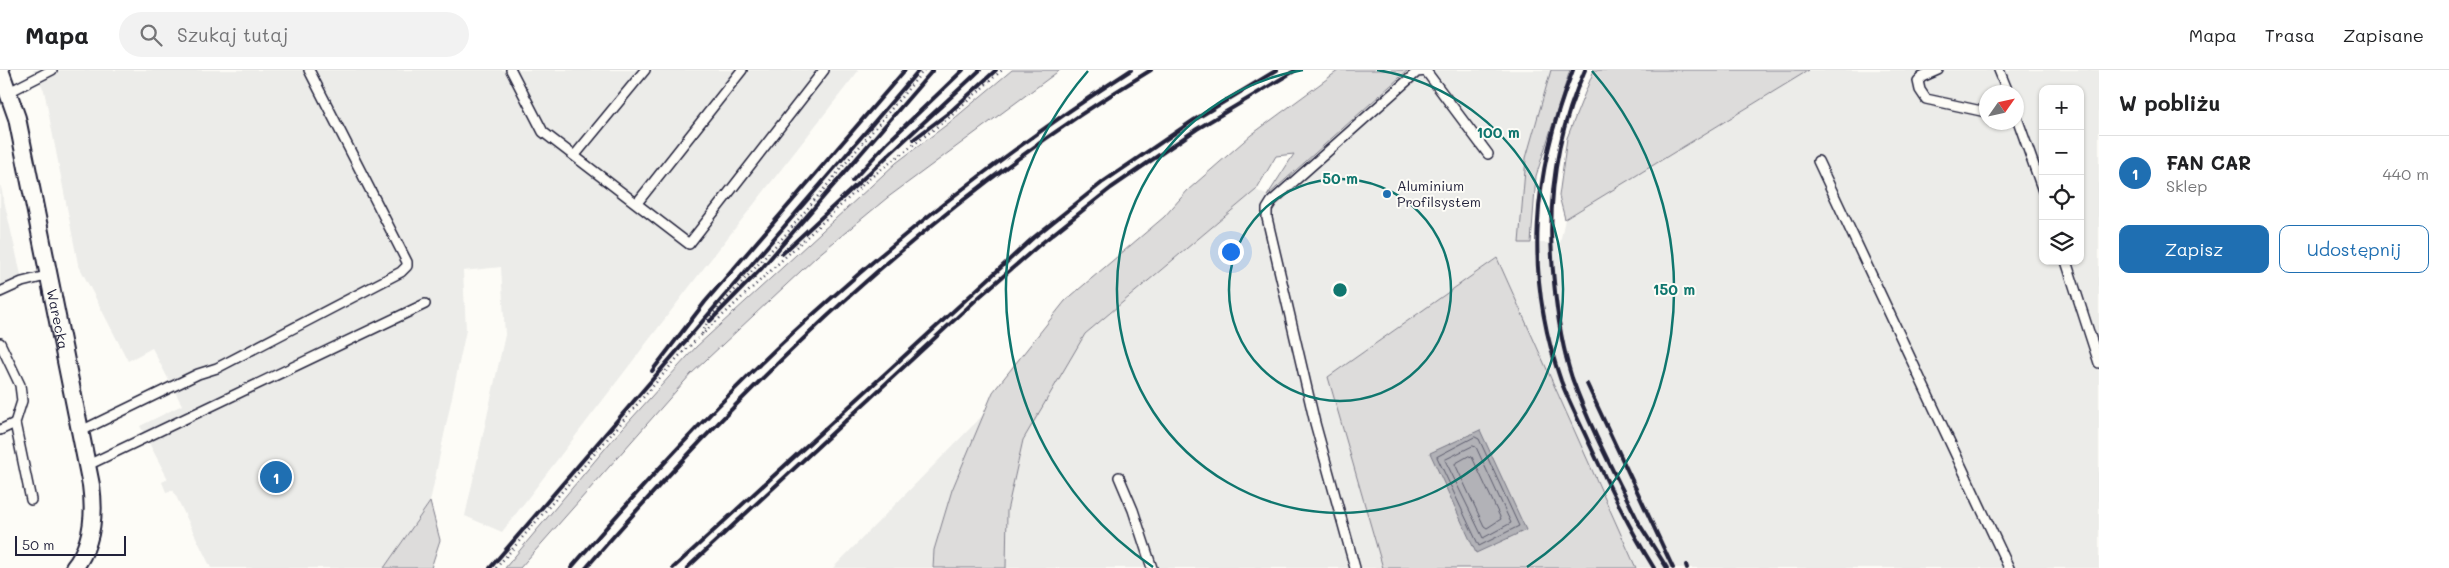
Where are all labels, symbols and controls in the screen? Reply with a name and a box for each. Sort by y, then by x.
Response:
search box [119,12,469,57]
text: Mapa [25,19,89,50]
icon: search [137,21,165,49]
text: Szukaj tutaj [177,22,288,47]
text: Mapa [2189,23,2237,47]
text: Trasa [2265,23,2315,47]
text: Zapisane [2343,23,2424,47]
north arrow [1979,85,2024,130]
map controls [2039,85,2084,265]
button: + [2039,85,2084,130]
text: W pobliżu [2119,89,2220,116]
text: 100 m [1476,122,1520,142]
button: − [2039,130,2084,175]
text: FAN CAR [2166,150,2251,175]
text: 1 [2131,163,2139,184]
text: 440 m [2382,163,2429,184]
text: 50 m [1322,168,1358,188]
button: locate [2039,175,2084,220]
text: Sklep [2166,175,2207,196]
place label: Aluminium Profilsystem [1397,176,1481,211]
marker: Aluminium Profilsystem [1381,188,1393,200]
button: layers [2039,220,2084,265]
button: Zapisz [2119,225,2269,273]
button: Udostępnij [2279,225,2429,273]
your location [1218,239,1244,265]
text: 150 m [1653,279,1695,299]
centre of rings [1331,281,1349,299]
street label: Warecka [43,287,73,351]
pin: 1 [260,458,292,496]
scale bar [15,533,126,556]
text: 50 m [22,535,54,554]

